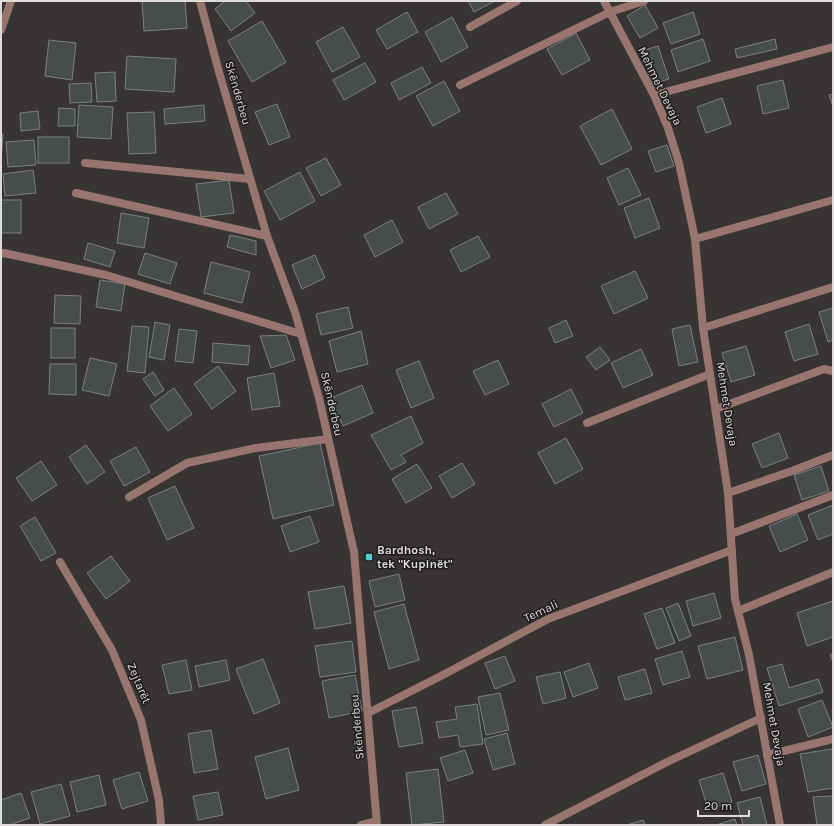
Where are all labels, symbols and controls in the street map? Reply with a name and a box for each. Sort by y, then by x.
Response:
street label: Mehmet Devaja [635,45,685,127]
street label: Skënderbeu [222,60,254,126]
street label: Mehmet Devaja [713,361,741,447]
street label: Skënderbeu [318,370,346,438]
place label: Bardhosh, tek "Kupinët" [377,543,453,571]
marker: Bardhosh, tek "Kupinët" [364,552,374,562]
street label: Temali [522,597,560,625]
street label: Zejtarët [124,660,154,706]
street label: Mehmet Devaja [760,681,788,767]
street label: Skënderbeu [347,694,367,760]
scale bar [698,792,749,818]
text: 20 m [704,799,732,813]

